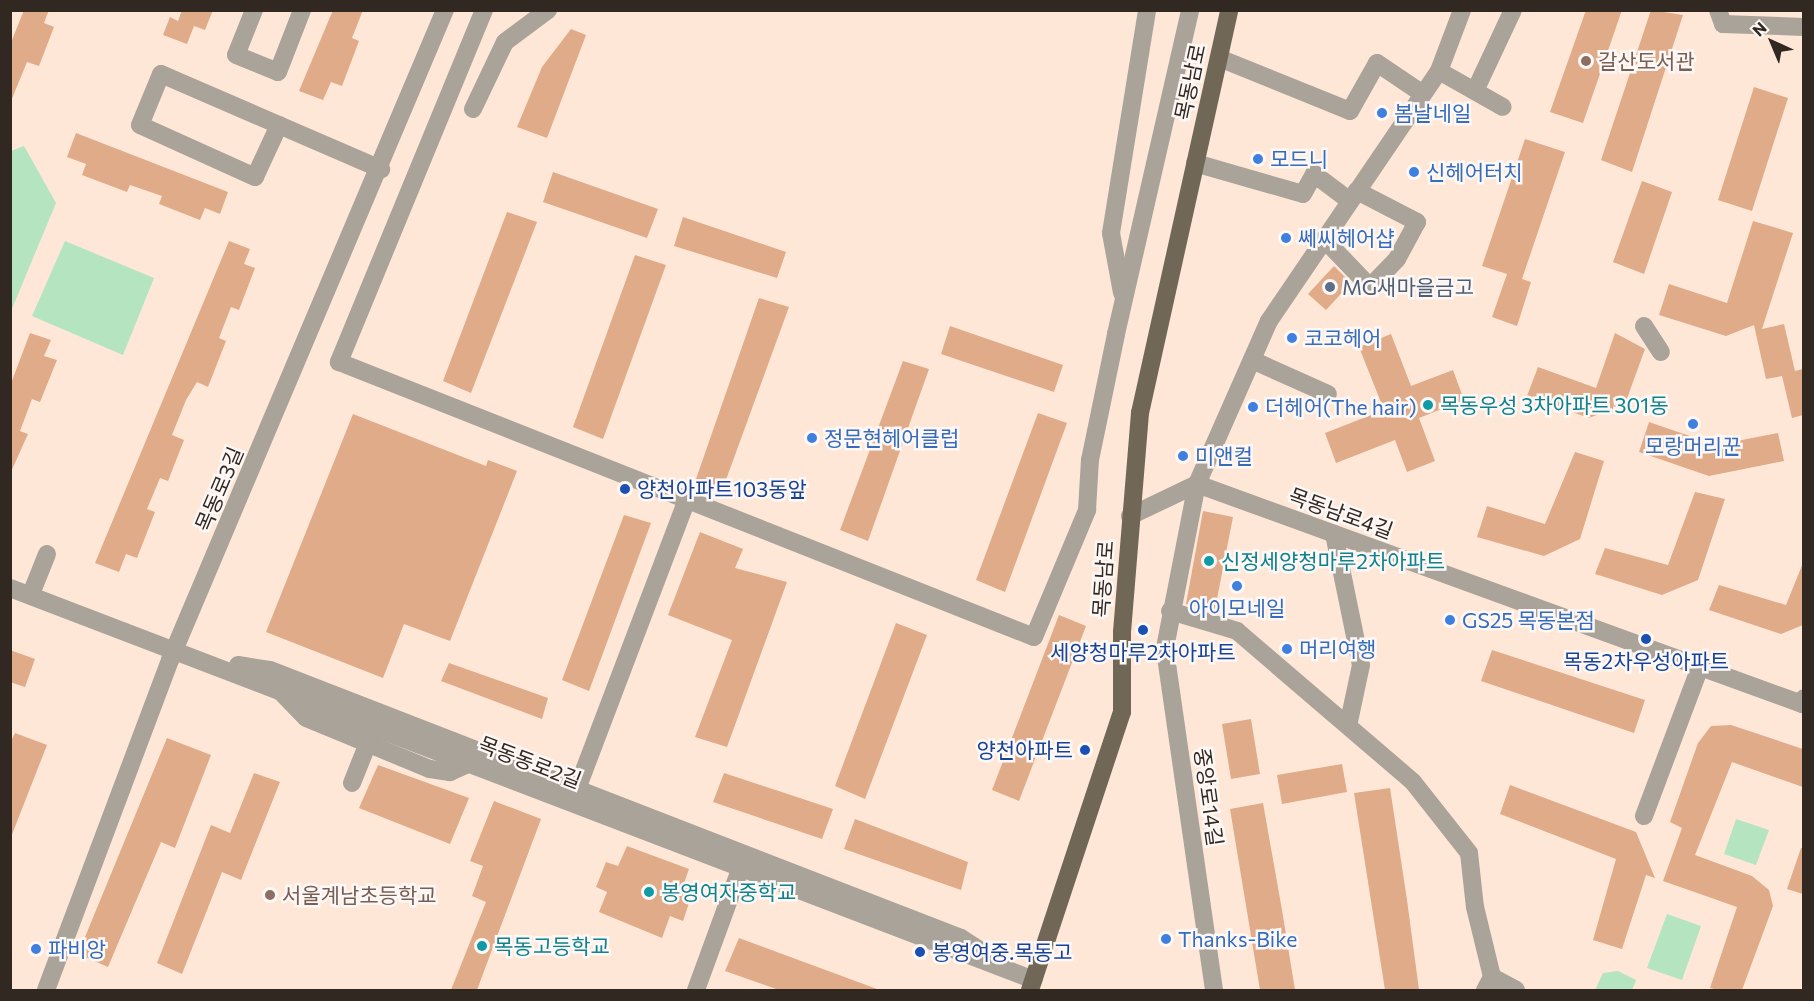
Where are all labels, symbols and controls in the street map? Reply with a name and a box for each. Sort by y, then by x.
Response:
north arrow [1742,12,1802,72]
text: N [1748,18,1770,40]
street label: 목동남로 [1170,42,1210,122]
place label: 갈산도서관 [1598,48,1695,74]
marker: 갈산도서관 [1579,54,1593,68]
place label: 봄날네일 [1394,100,1471,126]
marker: 봄날네일 [1375,106,1389,120]
place label: 모드니 [1270,146,1328,172]
marker: 모드니 [1251,152,1265,166]
place label: 신헤어터치 [1426,159,1523,185]
marker: 신헤어터치 [1407,165,1421,179]
place label: 쎄씨헤어샵 [1298,225,1395,251]
marker: 쎄씨헤어샵 [1279,231,1293,245]
place label: MG새마을금고 [1342,274,1474,300]
marker: MG새마을금고 [1323,280,1337,294]
place label: 코코헤어 [1304,325,1381,351]
marker: 코코헤어 [1285,331,1299,345]
place label: 목동우성 3차아파트 301동 [1440,392,1669,418]
place label: 더헤어(The hair) [1265,394,1416,420]
marker: 목동우성 3차아파트 301동 [1421,398,1435,412]
marker: 더헤어(The hair) [1246,400,1260,414]
marker: 모랑머리꾼 [1686,417,1700,431]
place label: 정문현헤어클럽 [824,425,959,451]
marker: 정문현헤어클럽 [805,431,819,445]
place label: 모랑머리꾼 [1645,433,1741,459]
street label: 목동로3길 [190,443,248,535]
place label: 미앤컬 [1195,443,1253,469]
marker: 미앤컬 [1176,449,1190,463]
place label: 양천아파트103동앞 [637,476,807,502]
marker: 양천아파트103동앞 [618,482,632,496]
street label: 목동남로4길 [1285,482,1397,544]
street label: 목동남로 [1088,540,1118,618]
place label: 신정세양청마루2차아파트 [1221,548,1445,574]
marker: 신정세양청마루2차아파트 [1202,554,1216,568]
marker: 아이모네일 [1230,579,1244,593]
place label: 아이모네일 [1189,595,1285,621]
place label: GS25 목동본점 [1462,607,1595,633]
marker: GS25 목동본점 [1443,613,1457,627]
marker: 세양청마루2차아파트 [1136,623,1150,637]
marker: 목동2차우성아파트 [1639,632,1653,646]
place label: 머리여행 [1299,636,1376,662]
place label: 세양청마루2차아파트 [1050,639,1236,665]
marker: 머리여행 [1280,642,1294,656]
place label: 목동2차우성아파트 [1563,648,1729,674]
street label: 목동동로2길 [475,731,585,793]
place label: 양천아파트 [976,737,1073,763]
marker: 양천아파트 [1078,743,1092,757]
street label: 중앙로14길 [1190,746,1228,848]
place label: 봉영여자중학교 [661,879,796,905]
place label: 서울계남초등학교 [282,882,437,908]
marker: 봉영여자중학교 [642,885,656,899]
marker: 서울계남초등학교 [263,888,277,902]
place label: Thanks-Bike [1178,926,1297,952]
marker: Thanks-Bike [1159,932,1173,946]
place label: 목동고등학교 [494,933,610,959]
place label: 파비앙 [48,936,106,962]
marker: 목동고등학교 [475,939,489,953]
place label: 봉영여중.목동고 [932,939,1072,965]
marker: 파비앙 [29,942,43,956]
marker: 봉영여중.목동고 [913,945,927,959]

